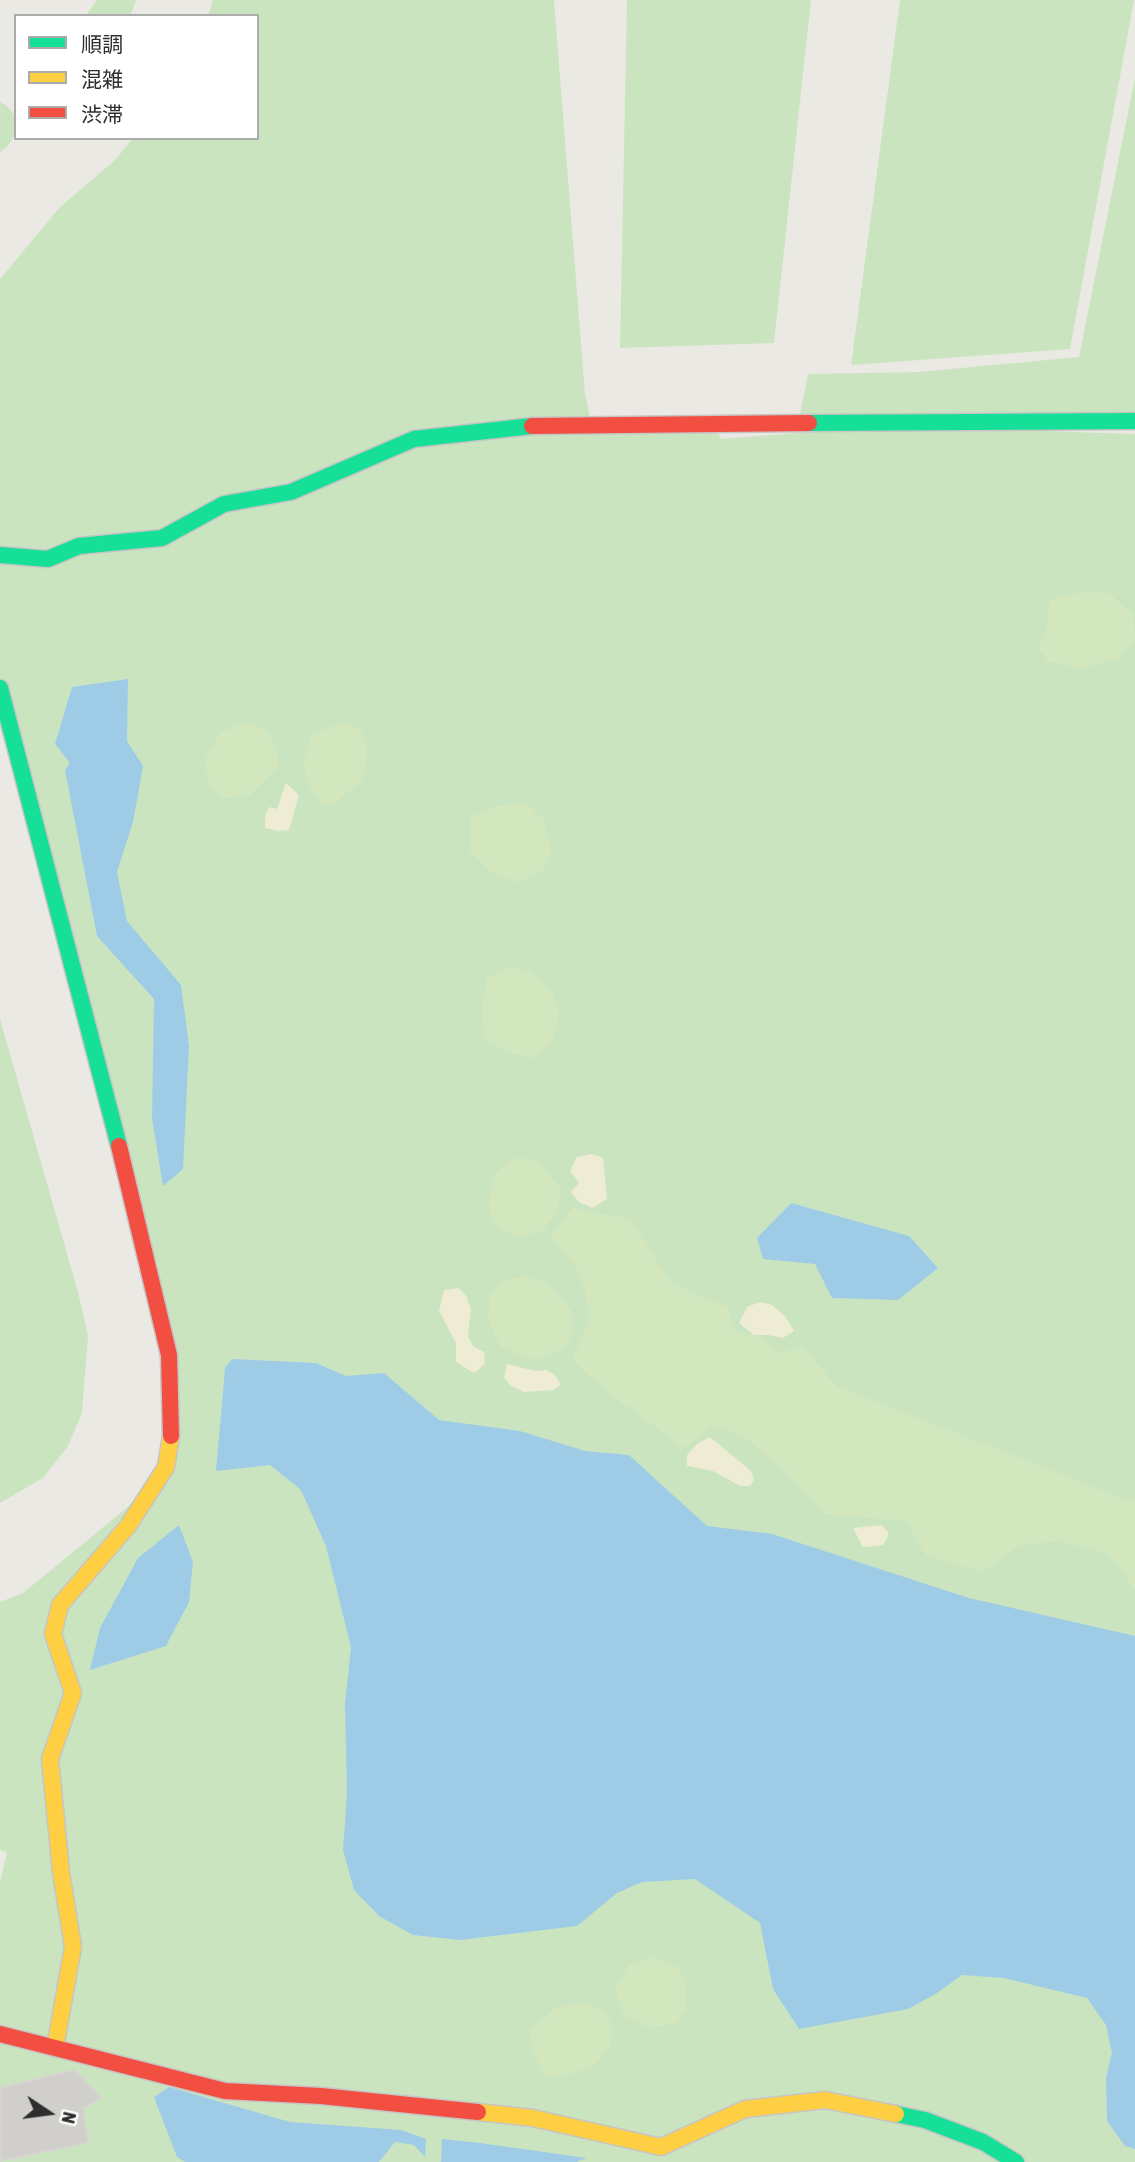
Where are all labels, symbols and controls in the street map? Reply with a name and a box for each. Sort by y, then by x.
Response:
legend [14,14,259,140]
text: 順調 [81,32,123,56]
text: 混雑 [81,67,123,91]
text: 渋滞 [81,102,123,126]
north arrow [14,2078,84,2148]
text: N [57,2110,81,2126]

